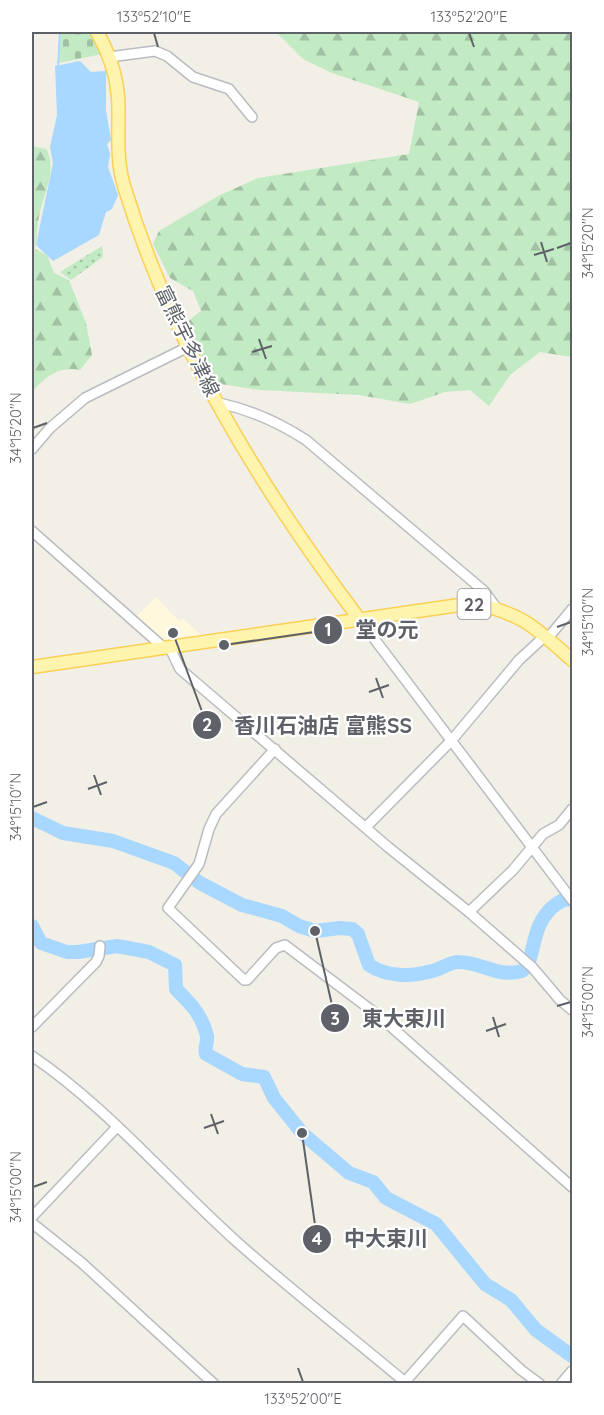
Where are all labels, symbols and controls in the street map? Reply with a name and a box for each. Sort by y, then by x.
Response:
text: 133°52'10"E [117,7,191,26]
text: 133°52'20"E [430,7,508,26]
text: 34°15'20"N [578,207,597,279]
street label: 富熊宇多津線 [150,282,226,400]
text: 34°15'20"N [6,392,25,464]
text: 34°15'10"N [578,588,597,656]
road number: 22 [458,589,490,619]
callout: 堂の元 [313,611,430,650]
text: 堂の元 [356,616,419,642]
text: 1 [324,618,332,641]
callout: 香川石油店 富熊SS [192,706,424,745]
text: 香川石油店 富熊SS [234,712,412,738]
text: 2 [202,713,212,736]
text: 34°15'10"N [6,773,25,841]
text: 34°15'00"N [578,966,597,1038]
callout: 東大束川 [320,999,458,1038]
text: 東大束川 [362,1005,446,1031]
text: 3 [330,1007,340,1030]
text: 34°15'00"N [6,1151,25,1223]
callout: 中大束川 [302,1219,440,1258]
text: 中大束川 [344,1225,428,1251]
text: 4 [312,1227,323,1250]
text: 133°52'00"E [264,1389,342,1408]

